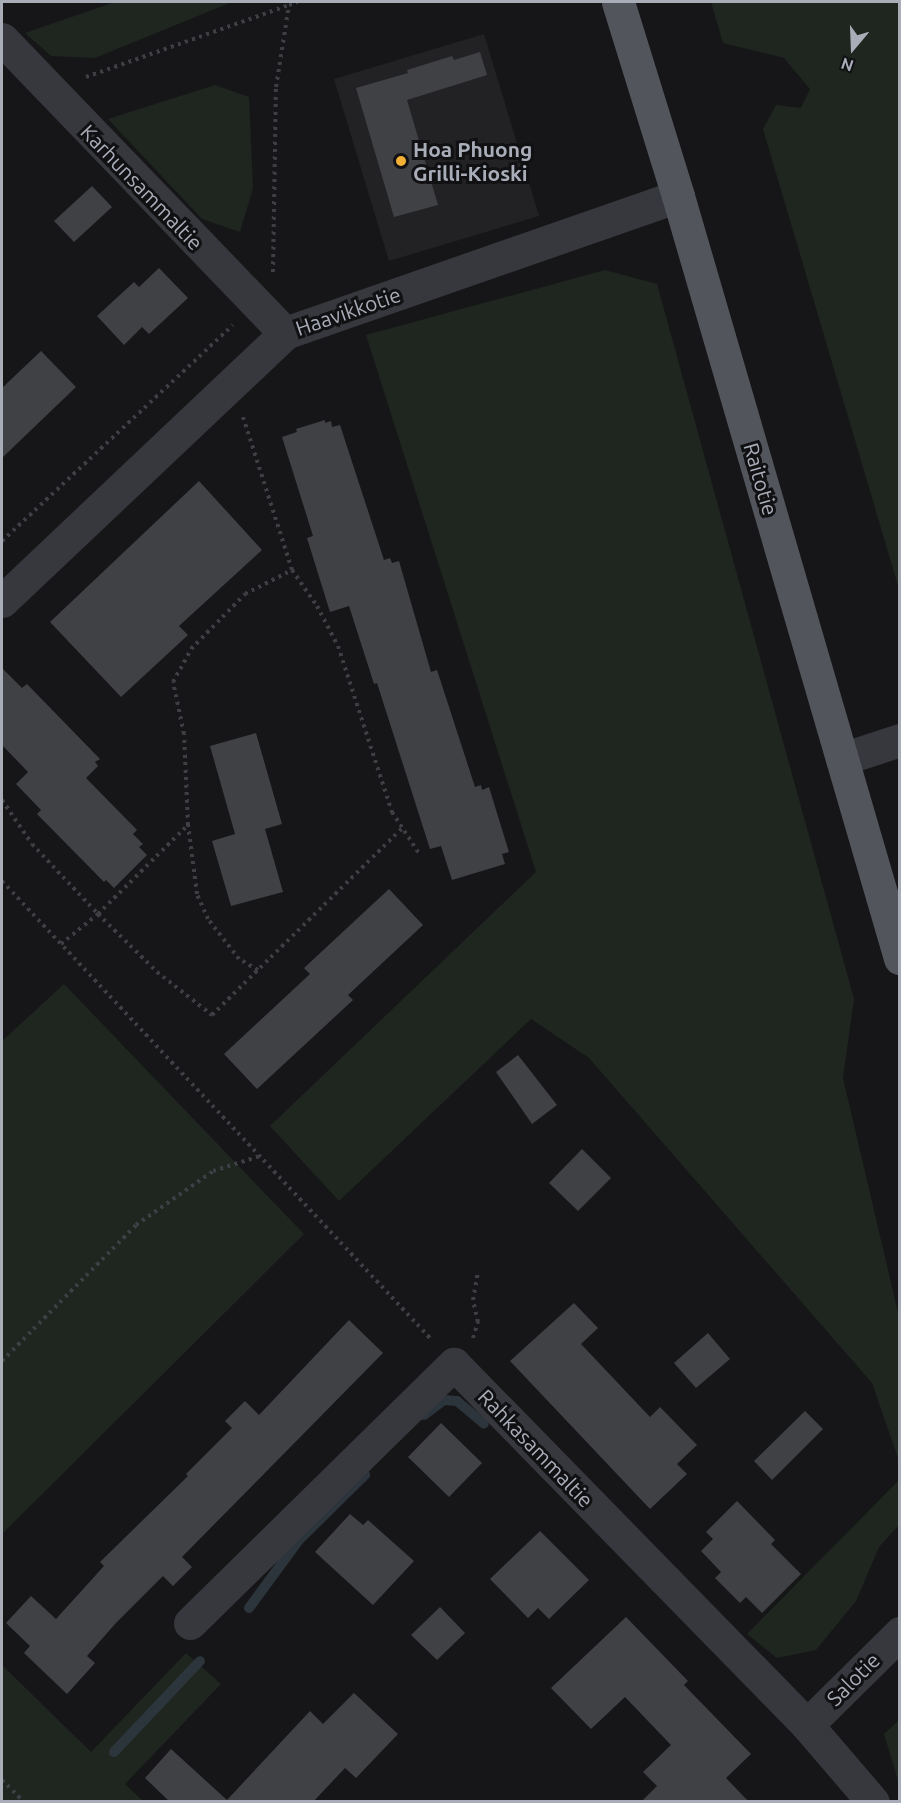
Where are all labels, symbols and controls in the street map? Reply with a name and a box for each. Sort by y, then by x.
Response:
north arrow [823,18,883,78]
text: N [839,55,856,75]
street label: Karhunsammaltie [76,119,208,255]
place label: Hoa Phuong Grilli-Kioski [413,136,532,186]
marker: Hoa Phuong Grilli-Kioski [394,154,408,168]
street label: Haavikkotie [292,281,404,341]
street label: Raitotie [739,440,783,518]
street label: Rahkasammaltie [473,1384,599,1512]
street label: Salotie [821,1647,885,1711]

